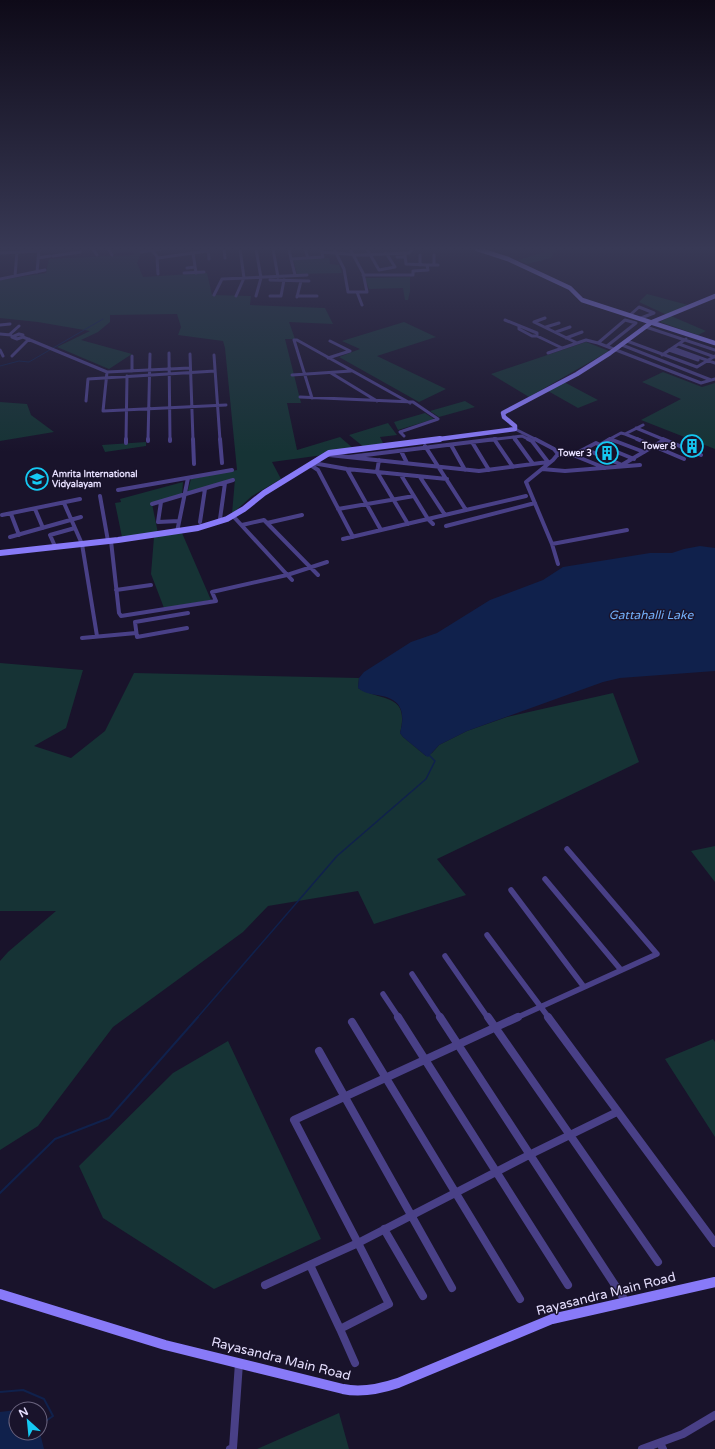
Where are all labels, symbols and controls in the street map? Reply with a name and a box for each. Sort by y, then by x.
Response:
building icon: Tower 8 [679,433,705,459]
building icon: Tower 3 [594,440,620,466]
place label: Tower 8 [641,441,676,452]
place label: Tower 3 [557,448,592,459]
school or university icon: Amrita International Vidyalayam [24,466,50,492]
place label: Amrita International Vidyalayam [52,469,138,490]
water label: Gattahalli Lake [609,608,695,622]
street label: Rayasandra Main Road [535,1269,677,1319]
street label: Rayasandra Main Road [210,1334,352,1384]
north arrow [8,1401,48,1441]
text: N [17,1405,31,1420]

